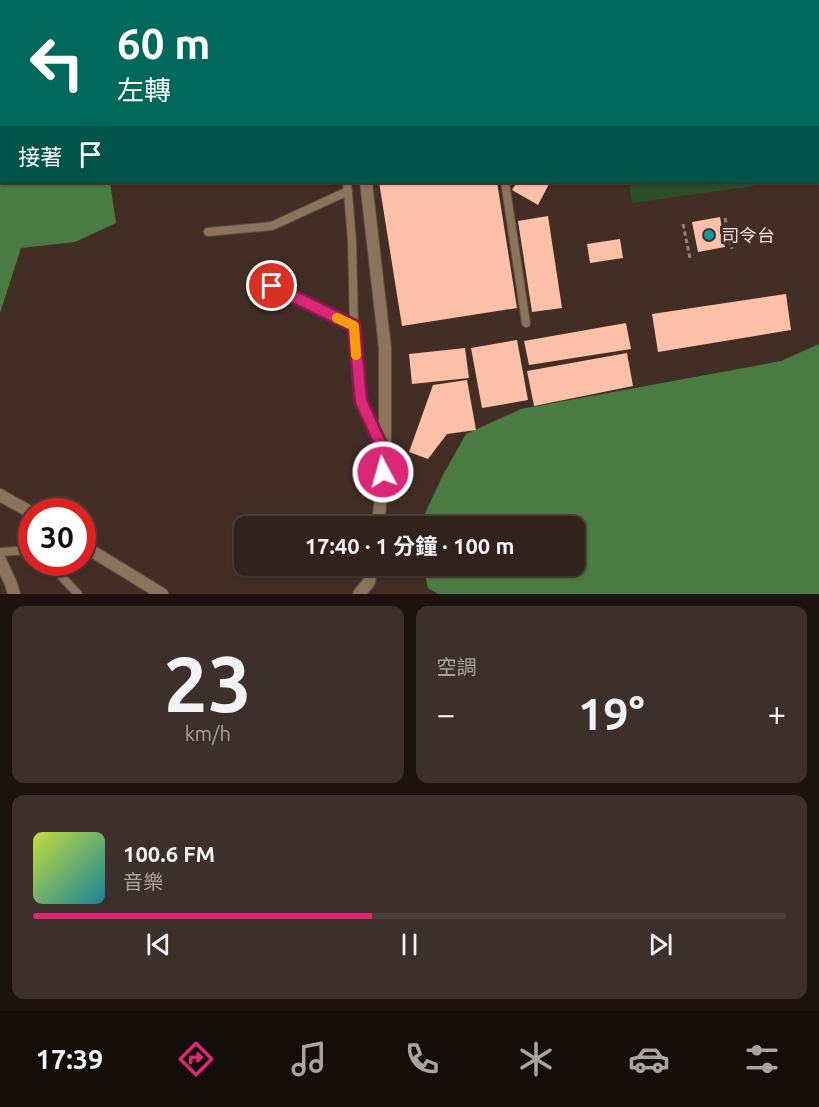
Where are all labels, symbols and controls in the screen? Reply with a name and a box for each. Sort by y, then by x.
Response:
text: 60 m [117,20,211,67]
icon: left [18,24,96,102]
text: 左轉 [117,75,171,105]
icon: arrive [74,138,107,171]
text: 接著 [18,144,62,169]
place label: 司令台 [721,225,775,245]
marker: 司令台 [702,228,716,242]
pin [246,260,297,311]
icon: arrive [255,269,288,302]
position arrow [351,440,415,504]
speed limit sign: 30 [18,498,96,576]
text: 17:40 · 1 分鐘 · 100 m [305,533,514,558]
text: 23 [164,639,252,727]
text: 空調 [437,655,477,678]
text: 19° [578,688,645,739]
text: − [437,695,455,732]
text: + [767,695,786,732]
text: km/h [185,722,231,745]
text: 100.6 FM [123,841,215,866]
text: 音樂 [123,870,163,893]
icon: previous [142,928,175,961]
icon: pause [393,928,426,961]
icon: next [644,928,677,961]
icon: directions [175,1038,217,1080]
icon: music [288,1038,330,1080]
icon: phone [401,1038,443,1080]
icon: climate [515,1038,557,1080]
icon: car [628,1038,670,1080]
icon: filters [741,1038,783,1080]
text: 17:39 [36,1044,103,1074]

